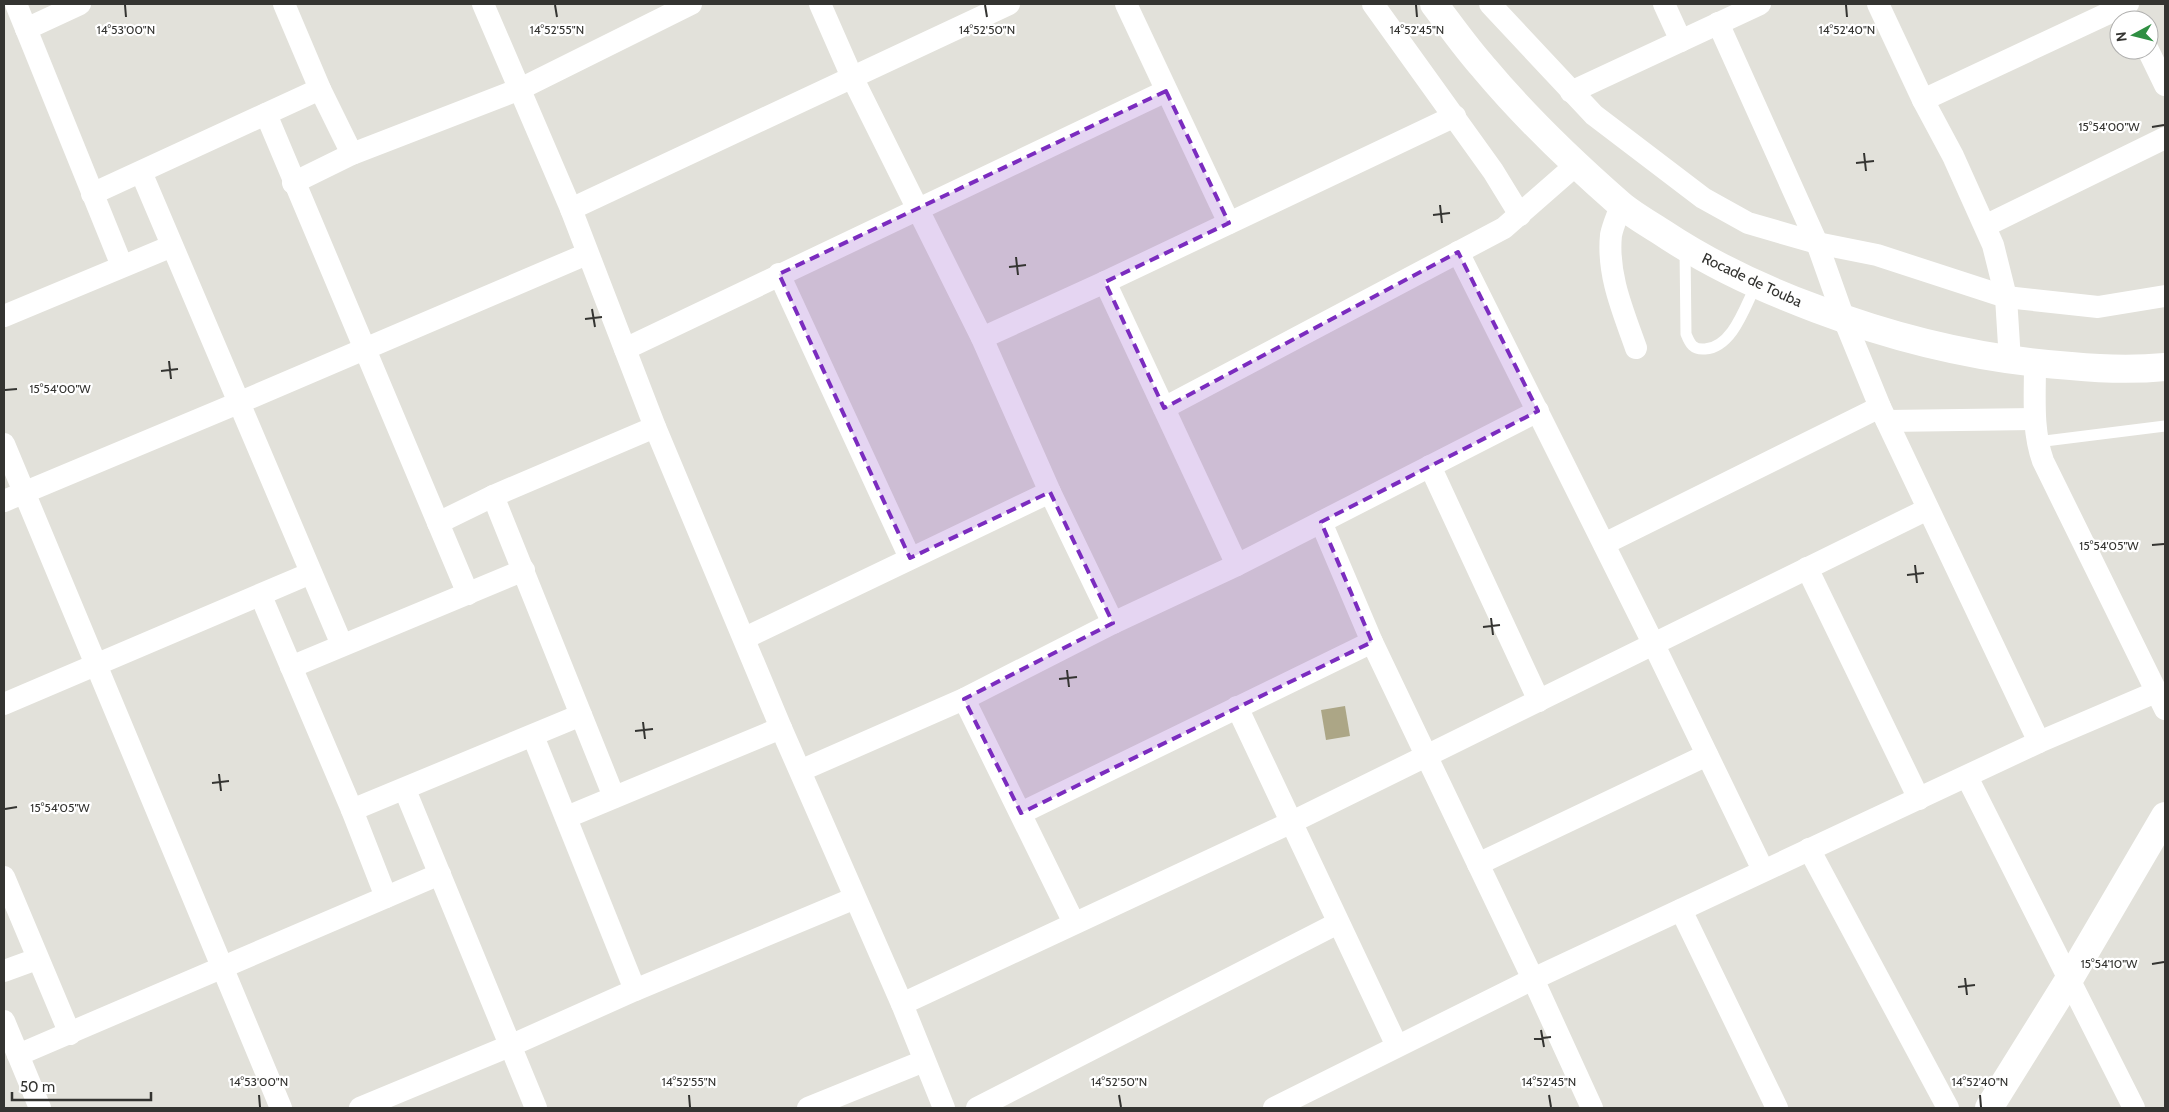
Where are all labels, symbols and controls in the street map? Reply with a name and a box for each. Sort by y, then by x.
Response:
north arrow [2109,10,2159,60]
text: 14°53'00"N [97,22,155,37]
text: 14°52'55"N [530,22,584,37]
text: 14°52'50"N [959,22,1015,37]
text: 14°52'45"N [1390,22,1444,37]
text: 14°52'40"N [1819,22,1875,37]
text: N [2112,31,2131,43]
text: 15°54'00"W [2078,119,2140,134]
street label: Rocade de Touba [1699,249,1806,311]
text: 15°54'00"W [29,381,91,396]
text: 15°54'05"W [2079,538,2139,553]
text: 15°54'05"W [30,800,90,815]
text: 15°54'10"W [2081,956,2138,971]
scale bar [12,1070,151,1102]
text: 14°53'00"N [230,1074,288,1089]
text: 14°52'55"N [662,1074,716,1089]
text: 14°52'50"N [1091,1074,1147,1089]
text: 14°52'45"N [1522,1074,1576,1089]
text: 14°52'40"N [1952,1074,2008,1089]
text: 50 m [20,1078,55,1096]

